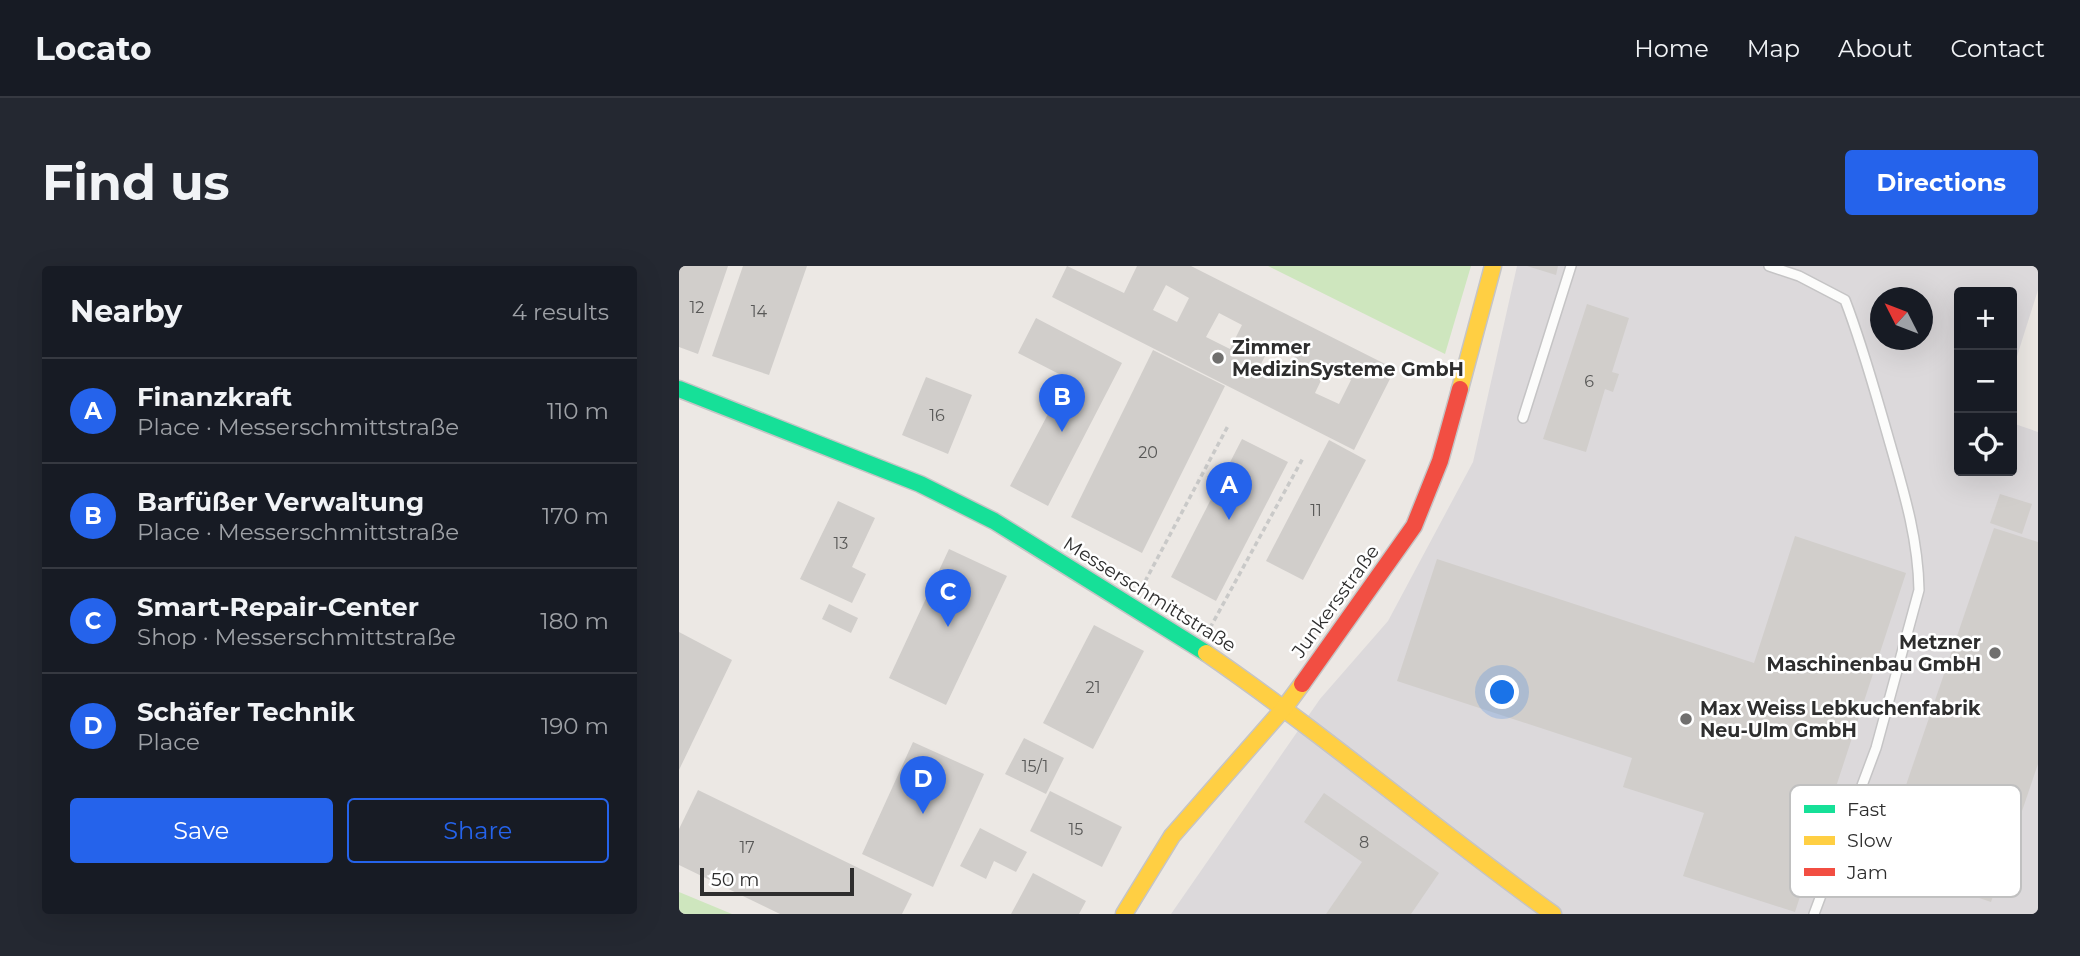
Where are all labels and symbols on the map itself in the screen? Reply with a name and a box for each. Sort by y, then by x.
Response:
north arrow [1870,287,1933,350]
house number: 12 [690,298,704,317]
house number: 14 [751,302,768,321]
place label: Zimmer MedizinSysteme GmbH [1232,336,1464,381]
marker: Zimmer MedizinSysteme GmbH [1210,350,1226,366]
house number: 6 [1584,372,1594,391]
pin: B [1039,374,1085,432]
house number: 16 [929,406,945,425]
house number: 20 [1138,443,1158,462]
pin: A [1206,462,1252,520]
house number: 11 [1310,501,1322,520]
street label: Messerschmittstraße [1059,532,1240,657]
house number: 13 [834,534,848,553]
street label: Junkersstraße [1286,540,1384,663]
pin: C [925,569,971,627]
place label: Metzner Maschinenbau GmbH [1767,631,1981,676]
marker: Metzner Maschinenbau GmbH [1987,645,2003,661]
your location [1485,675,1519,709]
house number: 21 [1086,678,1100,697]
place label: Max Weiss Lebkuchenfabrik Neu-Ulm GmbH [1700,697,1981,742]
marker: Max Weiss Lebkuchenfabrik Neu-Ulm GmbH [1678,711,1694,727]
pin: D [900,756,946,814]
house number: 15/1 [1022,757,1048,776]
legend [1790,785,2021,897]
text: Fast [1847,798,1887,821]
house number: 15 [1069,820,1083,839]
text: Slow [1847,829,1892,852]
house number: 8 [1359,833,1369,852]
house number: 17 [739,838,755,857]
text: Jam [1846,861,1888,884]
scale bar [700,865,854,897]

